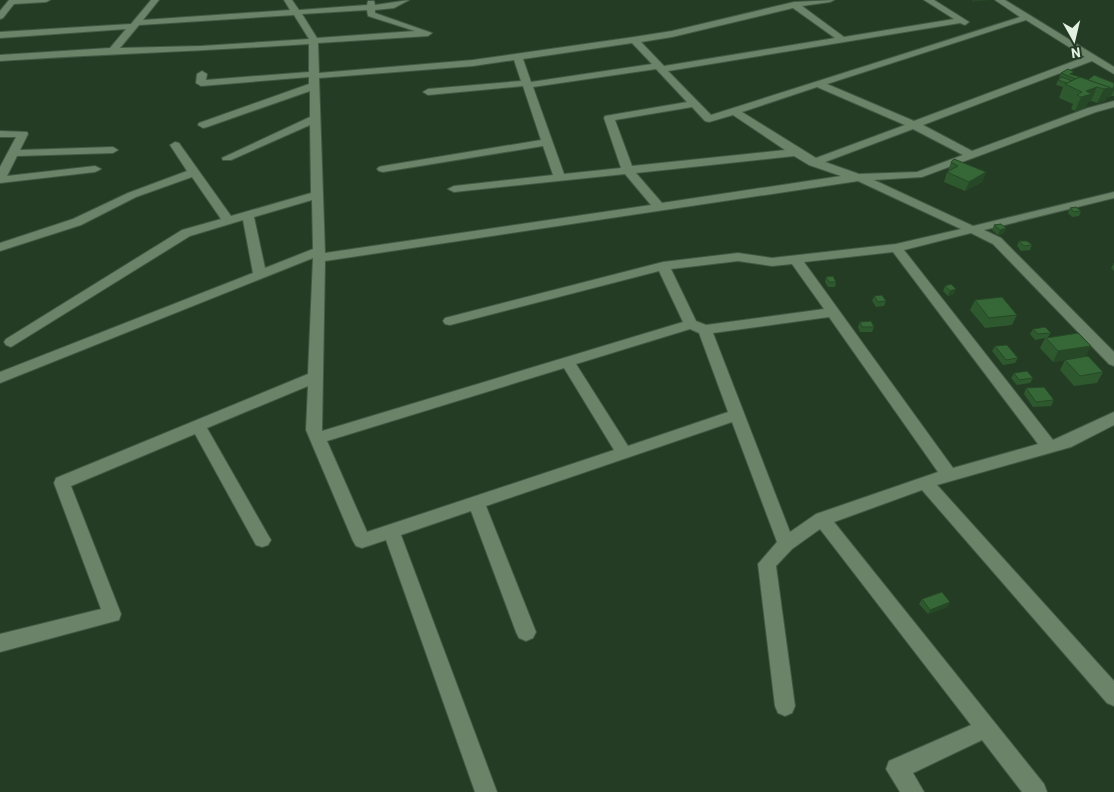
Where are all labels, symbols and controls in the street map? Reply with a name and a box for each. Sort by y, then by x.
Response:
north arrow [1049,15,1099,65]
text: N [1070,44,1082,62]

